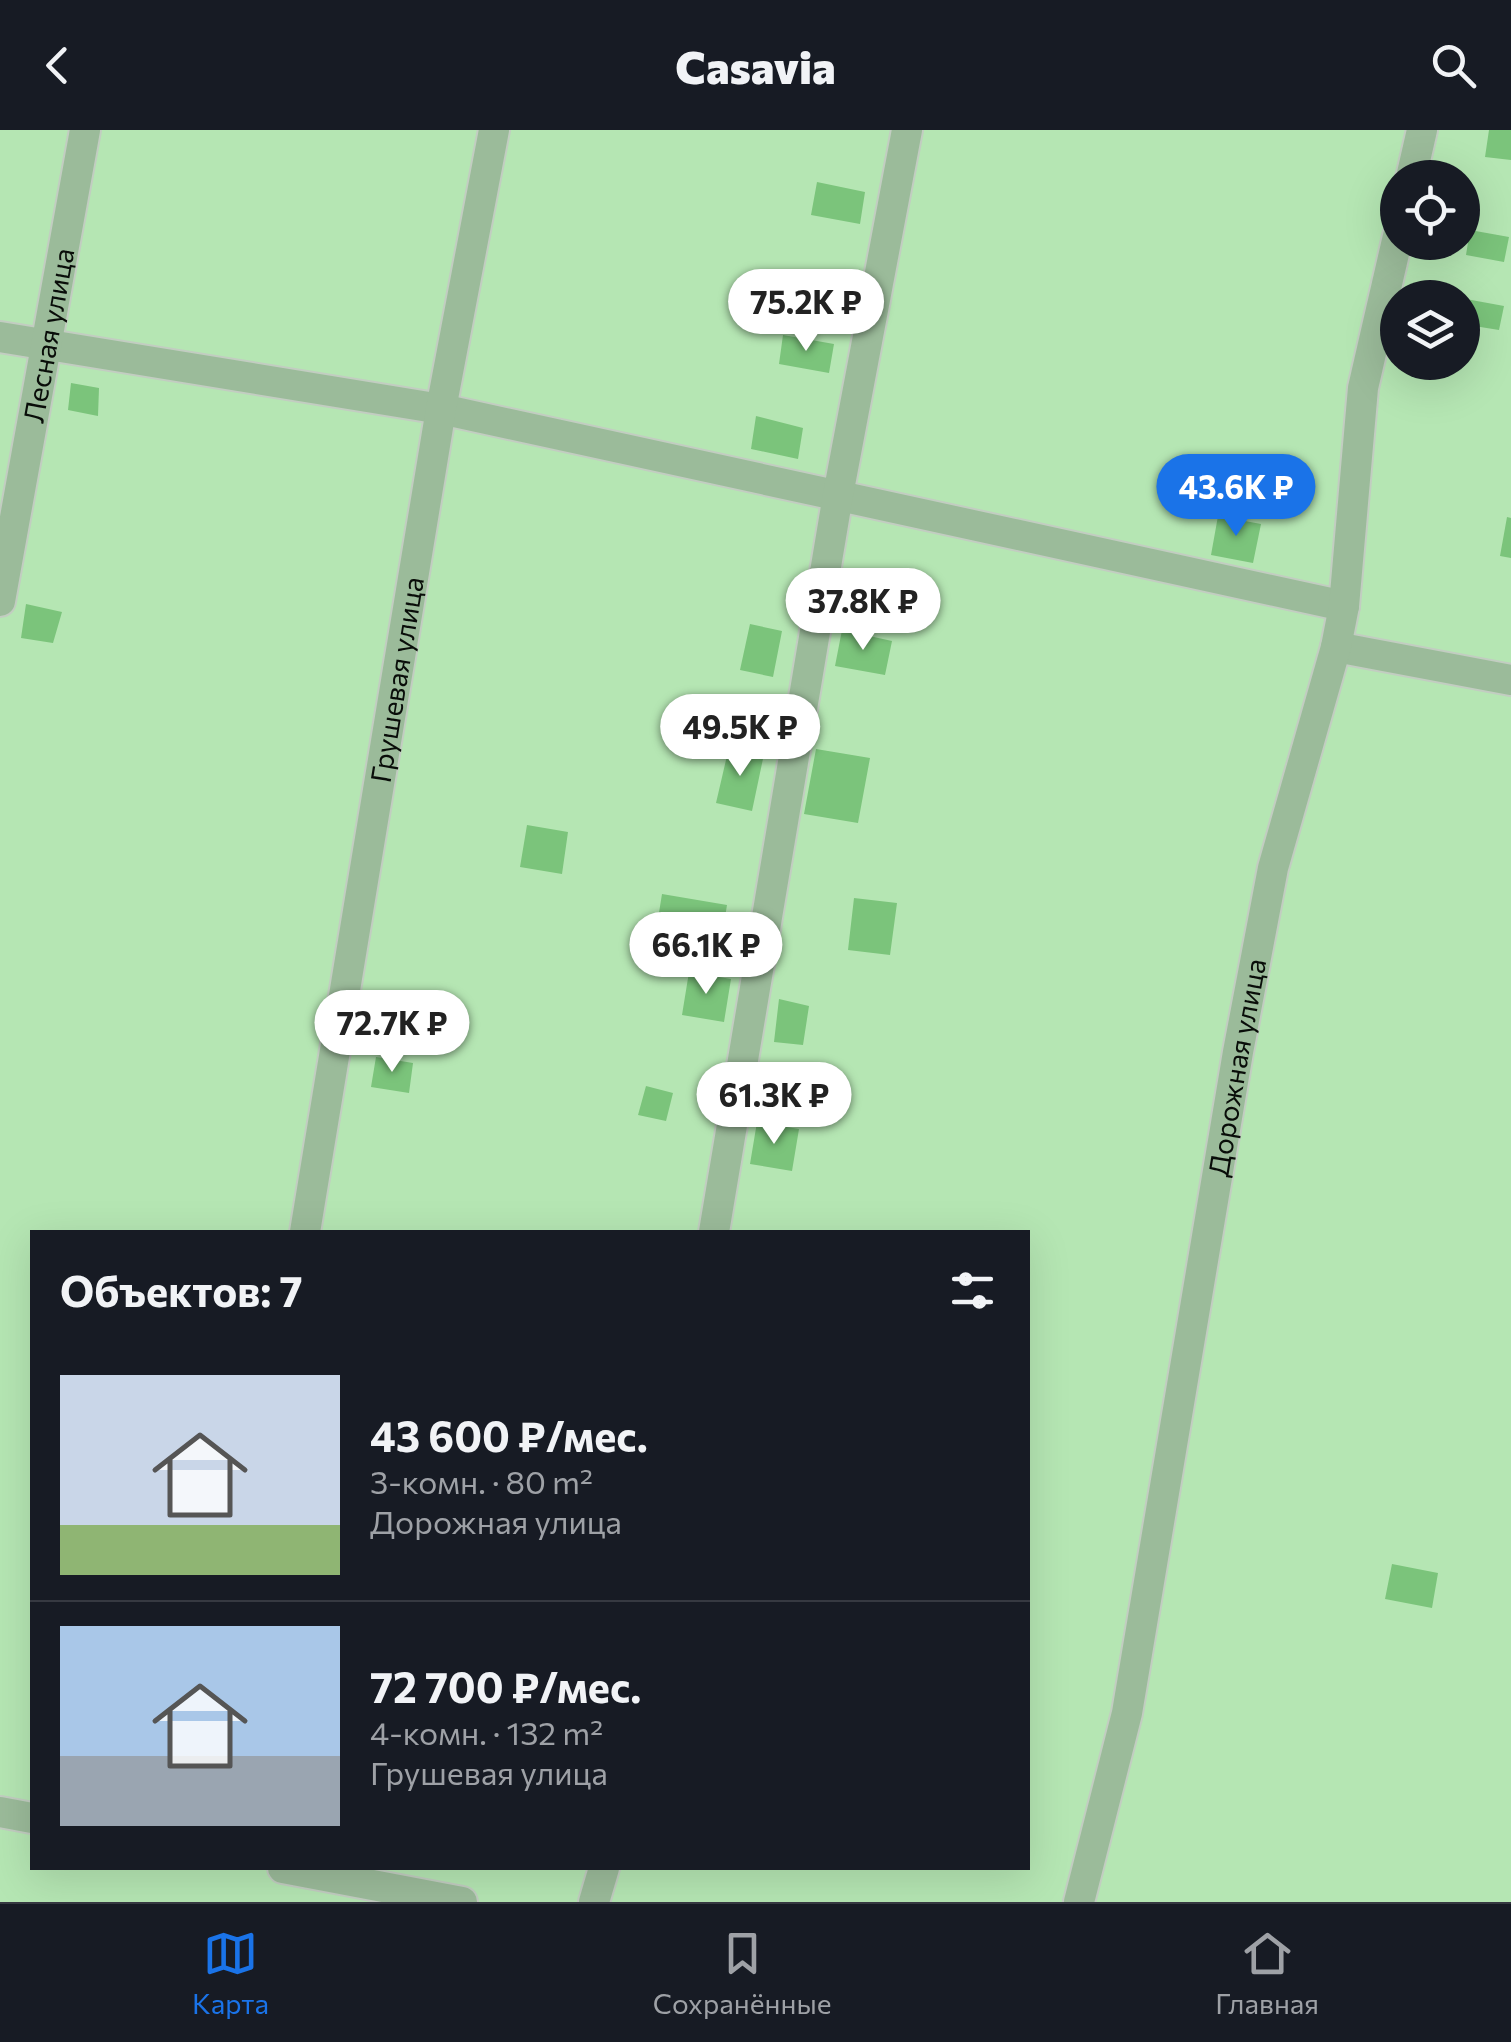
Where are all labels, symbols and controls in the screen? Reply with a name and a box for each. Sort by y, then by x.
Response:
icon: back [30,38,85,93]
text: Casavia [675,38,836,93]
icon: search [1426,38,1481,93]
map controls [1380,160,1480,380]
button: locate [1380,160,1480,260]
street label: Лесная улица [16,245,80,425]
pin: 75.2K ₽ [714,269,898,354]
button: layers [1380,280,1480,380]
text: 75.2K ₽ [750,281,862,321]
pin: 43.6K ₽ [1144,454,1328,539]
text: 43.6K ₽ [1178,466,1294,506]
pin: 37.8K ₽ [771,568,955,653]
street label: Грушевая улица [363,574,430,785]
text: 37.8K ₽ [808,580,918,620]
pin: 49.5K ₽ [648,694,832,779]
text: 49.5K ₽ [682,706,798,746]
pin: 66.1K ₽ [614,912,798,997]
text: 66.1K ₽ [651,924,761,964]
street label: Дорожная улица [1200,955,1272,1179]
pin: 72.7K ₽ [300,990,484,1075]
text: 72.7K ₽ [336,1002,448,1042]
pin: 61.3K ₽ [682,1062,866,1147]
text: 61.3K ₽ [719,1074,829,1114]
icon: filters [945,1263,1000,1318]
text: Объектов: 7 [60,1264,303,1316]
text: 43 600 ₽/мес. [370,1409,648,1461]
icon: home [140,1415,260,1535]
text: 3-комн. · 80 m² [370,1461,593,1501]
text: Дорожная улица [370,1501,622,1541]
text: 72 700 ₽/мес. [370,1660,641,1712]
icon: home [140,1666,260,1786]
text: 4-комн. · 132 m² [370,1712,603,1752]
text: Грушевая улица [370,1752,608,1792]
tab: Карта [192,1926,269,2020]
tab: Сохранённые [653,1926,832,2020]
tab: Главная [1215,1926,1319,2020]

